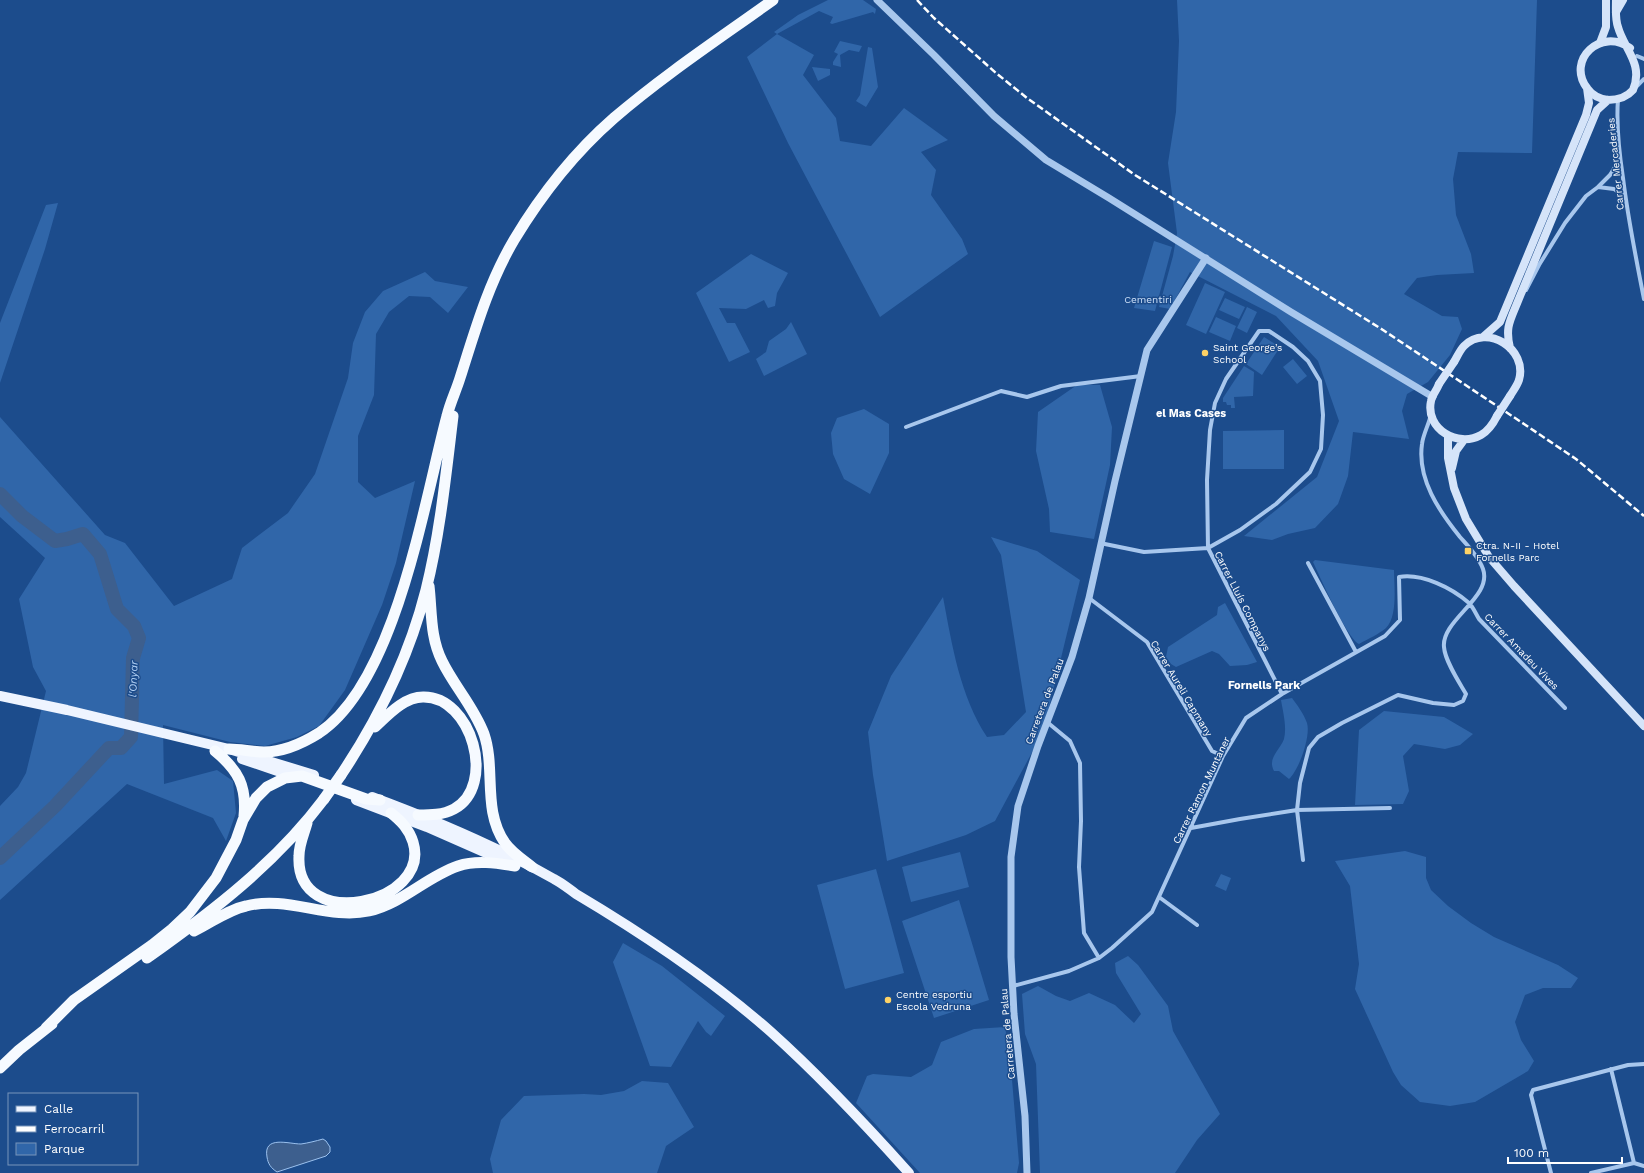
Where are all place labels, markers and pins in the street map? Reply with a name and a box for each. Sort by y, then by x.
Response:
place label: Saint George’s School [1213,342,1282,365]
marker: Saint George’s School [1200,348,1210,358]
place label: Ctra. N-II - Hotel Fornells Parc [1476,540,1559,563]
marker: Ctra. N-II - Hotel Fornells Parc [1463,546,1473,556]
place label: Centre esportiu Escola Vedruna [896,989,972,1012]
marker: Centre esportiu Escola Vedruna [883,995,893,1005]

